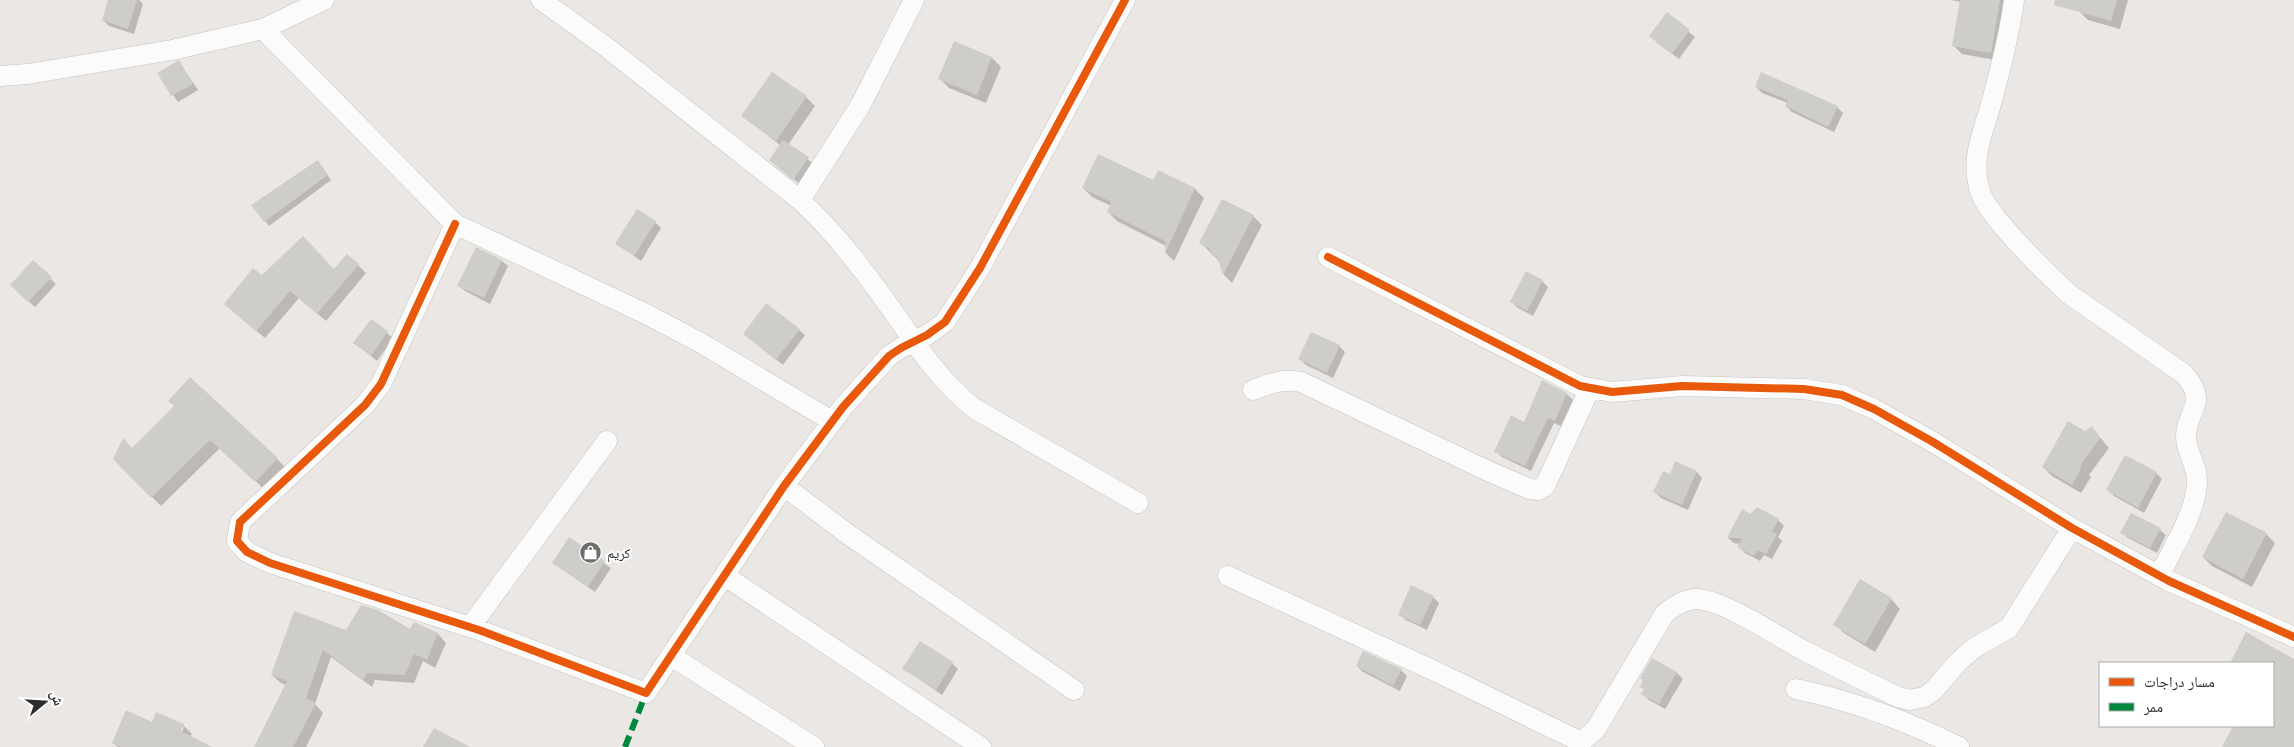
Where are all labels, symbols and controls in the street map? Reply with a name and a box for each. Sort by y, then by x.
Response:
shop icon: كريم [579,540,603,564]
place label: كريم [607,543,631,563]
legend [2099,662,2274,727]
text: مسار دراجات [2144,671,2215,691]
north arrow [20,677,70,727]
text: ش [47,688,69,708]
text: ممر [2143,696,2163,716]

